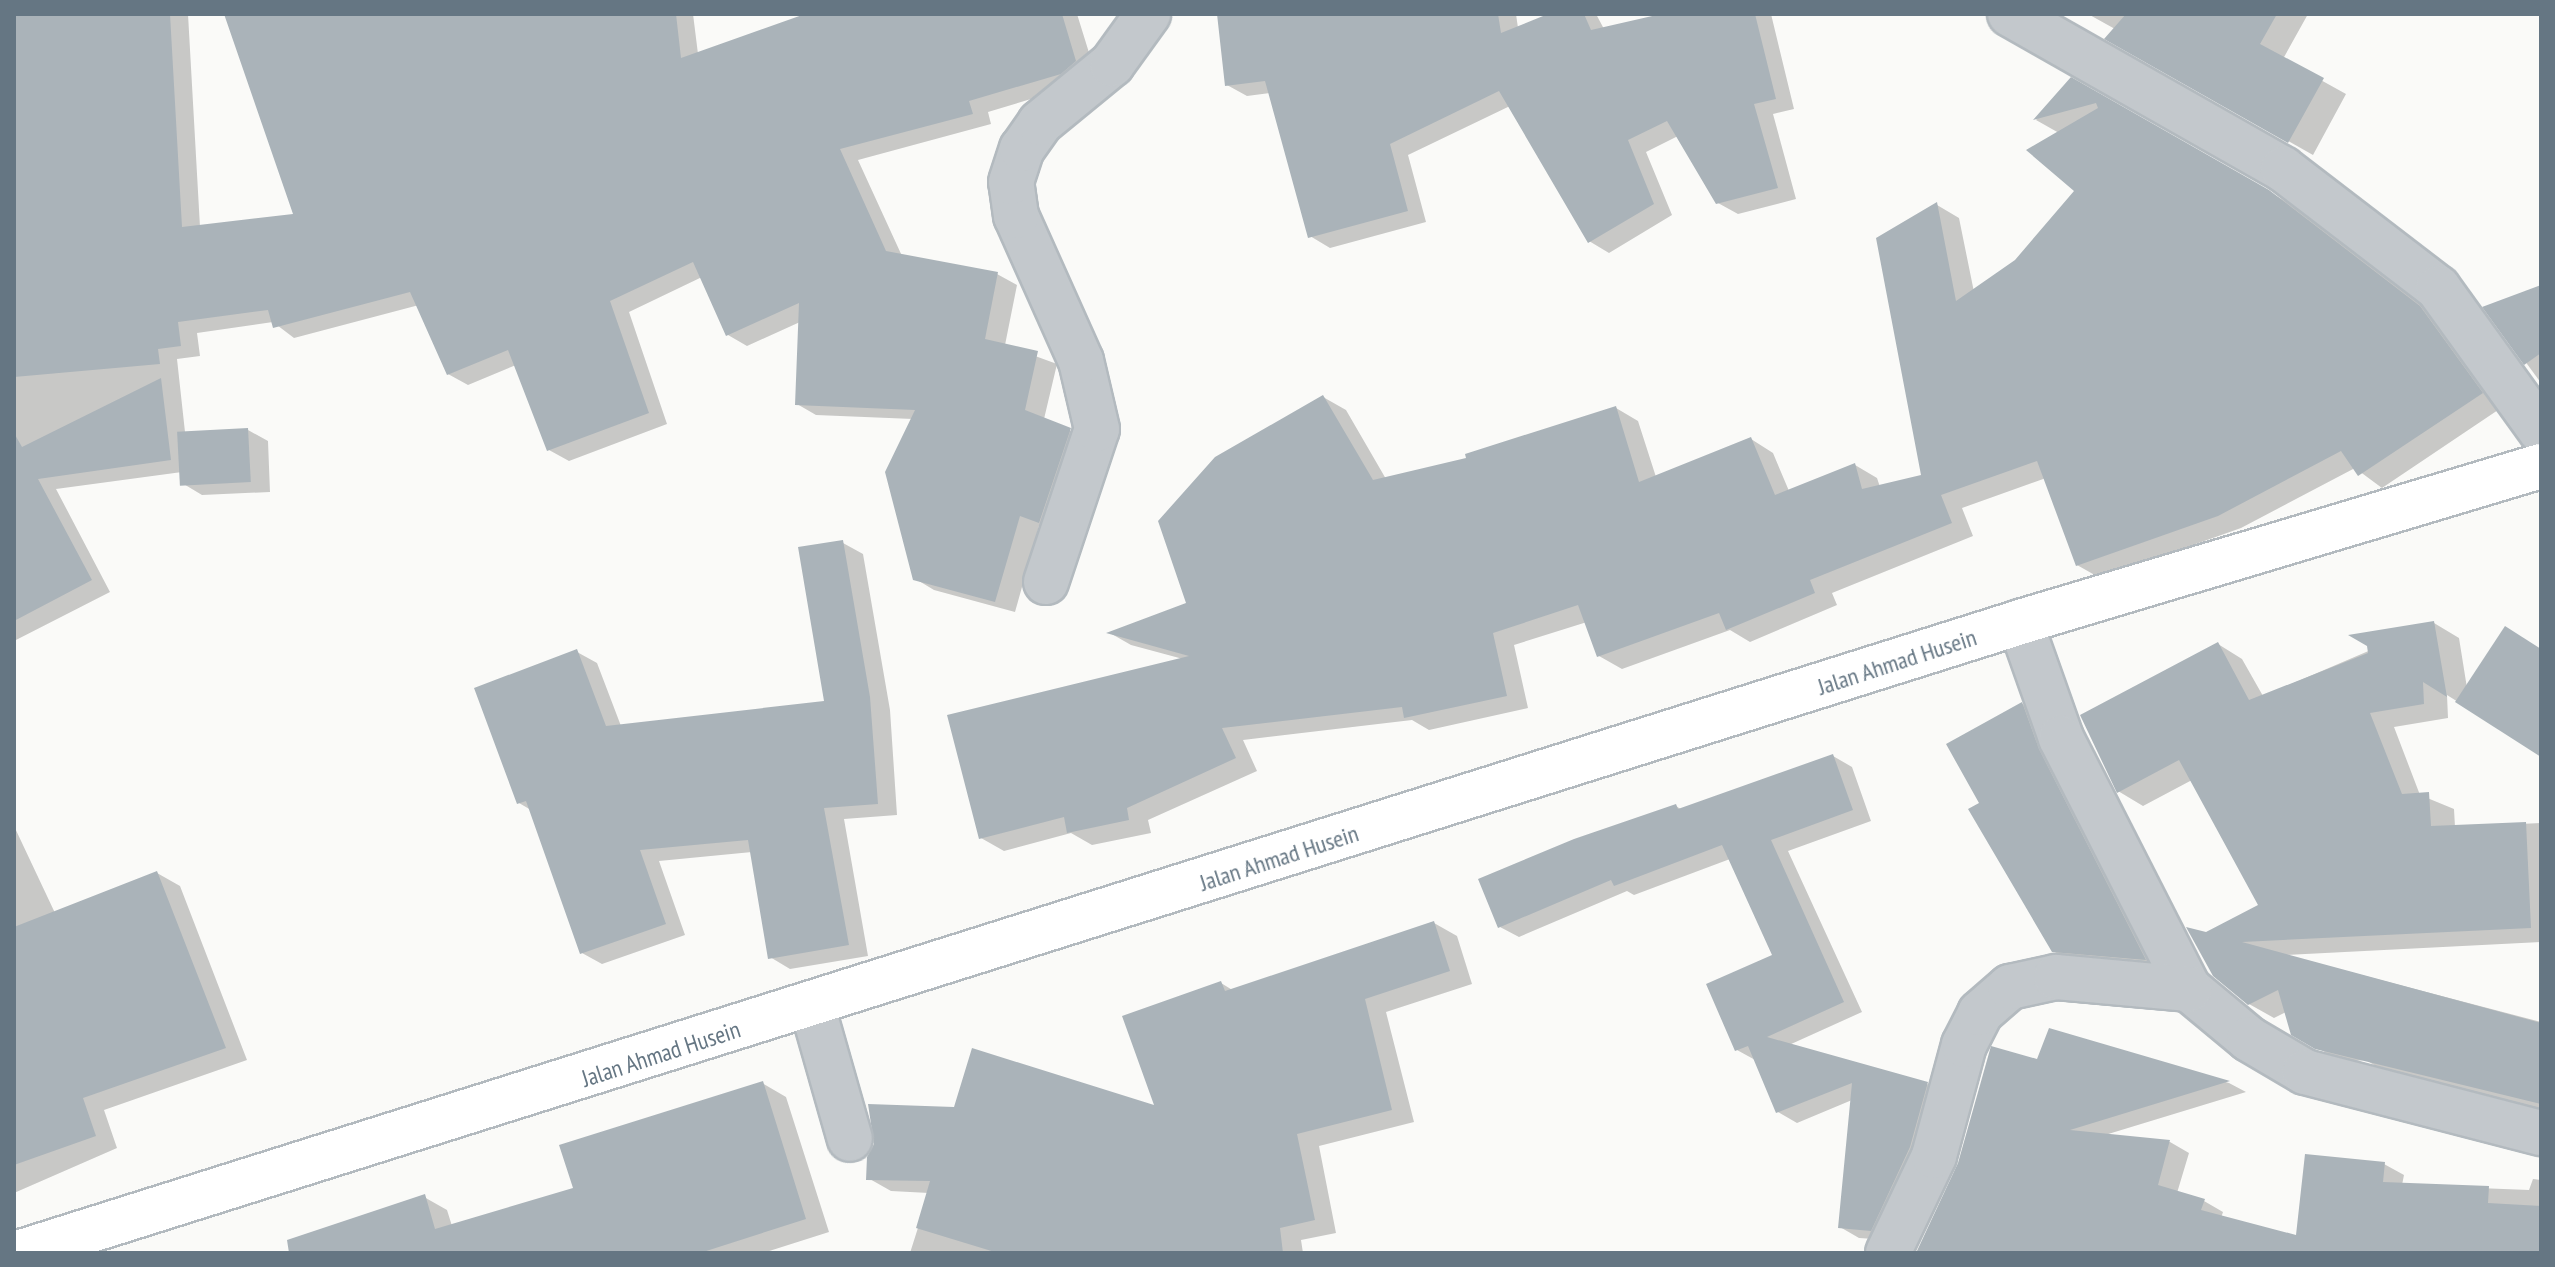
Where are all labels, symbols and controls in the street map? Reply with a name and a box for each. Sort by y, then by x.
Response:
street label: Jalan Ahmad Husein [1814,623,1980,701]
street label: Jalan Ahmad Husein [1196,819,1362,897]
street label: Jalan Ahmad Husein [578,1015,744,1093]

